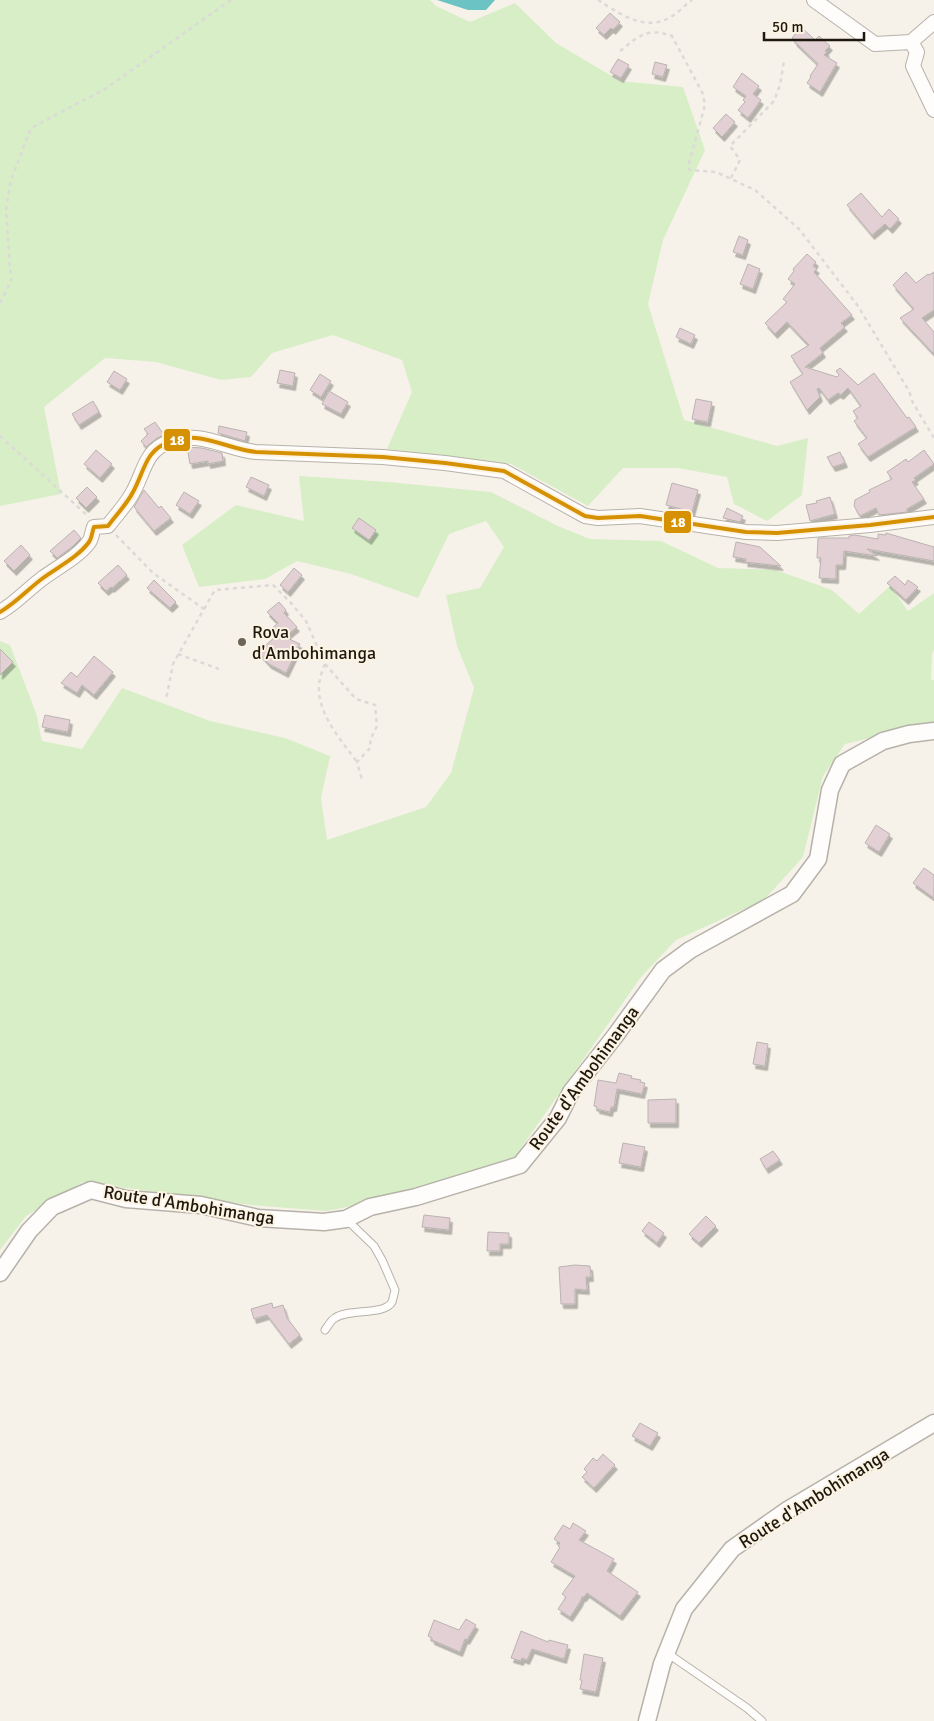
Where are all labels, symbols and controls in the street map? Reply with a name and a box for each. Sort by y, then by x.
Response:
scale bar [764,10,864,42]
text: 50 m [772,18,803,36]
line badge: 18 [163,428,191,452]
text: 18 [169,432,185,449]
line badge: 18 [663,510,692,534]
text: 18 [670,514,686,531]
place label: Rova d'Ambohimanga [252,621,376,664]
marker: Rova d'Ambohimanga [236,636,248,648]
street label: Route d'Ambohimanga [524,1002,644,1154]
street label: Route d'Ambohimanga [102,1181,276,1229]
street label: Route d'Ambohimanga [735,1443,893,1553]

